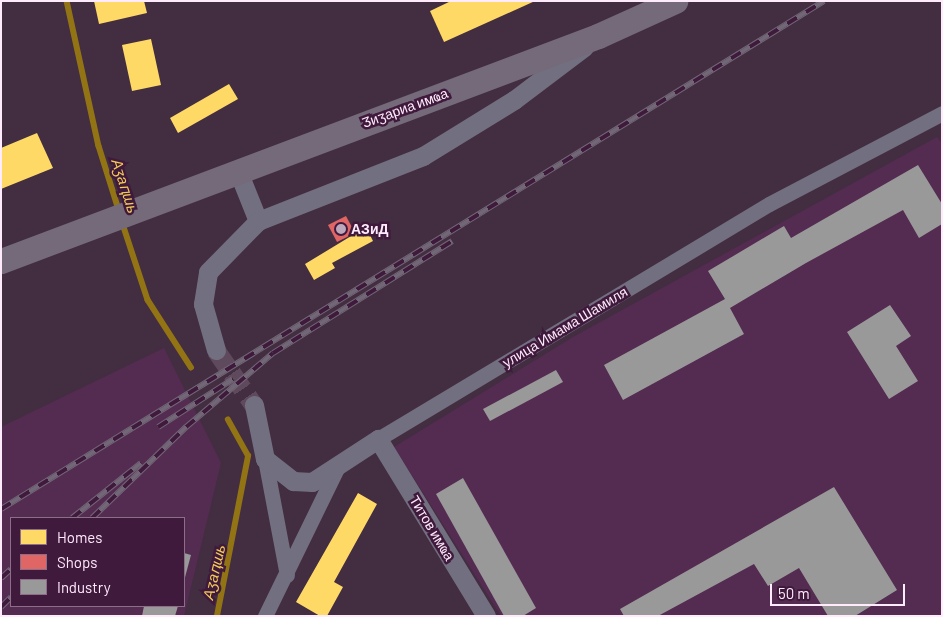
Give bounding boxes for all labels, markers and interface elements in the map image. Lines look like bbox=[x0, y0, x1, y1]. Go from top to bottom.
street label: Ӡиӡариа имҩа bbox=[360, 85, 450, 131]
water label: Аӡаԥшь bbox=[108, 157, 142, 215]
place label: АЗиД bbox=[351, 221, 388, 237]
marker: АЗиД bbox=[335, 223, 347, 235]
street label: улица Имама Шамиля bbox=[499, 283, 631, 371]
street label: Титов имҩа bbox=[406, 493, 458, 563]
legend bbox=[10, 517, 185, 607]
text: Homes bbox=[57, 528, 102, 546]
water label: Аӡаԥшь bbox=[199, 543, 229, 601]
text: Shops bbox=[57, 553, 97, 571]
scale bar bbox=[773, 574, 908, 606]
text: Industry bbox=[57, 578, 111, 596]
text: 50 m bbox=[778, 584, 810, 602]

